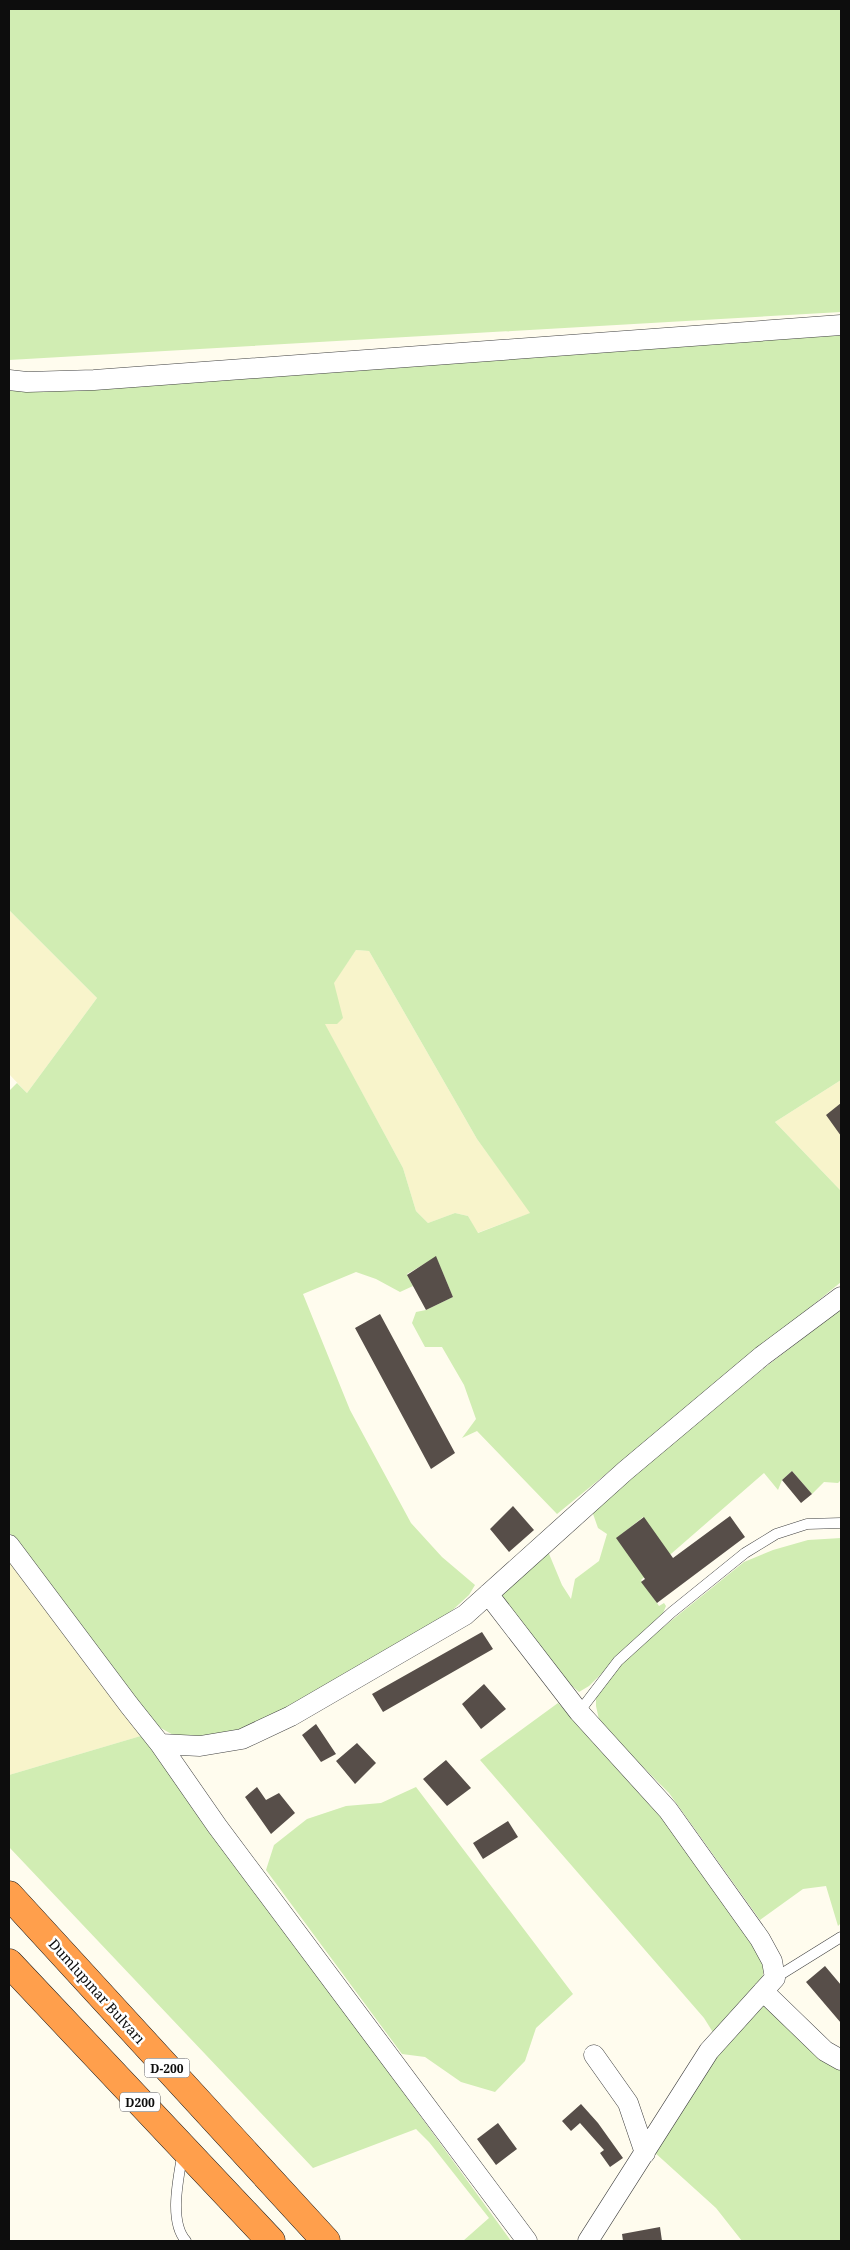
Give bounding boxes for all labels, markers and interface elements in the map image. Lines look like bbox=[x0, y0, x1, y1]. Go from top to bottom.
street label: Dumlupınar Bulvarı bbox=[45, 1934, 150, 2048]
road number: D-200 bbox=[144, 2058, 190, 2078]
road number: D200 bbox=[120, 2092, 160, 2112]

